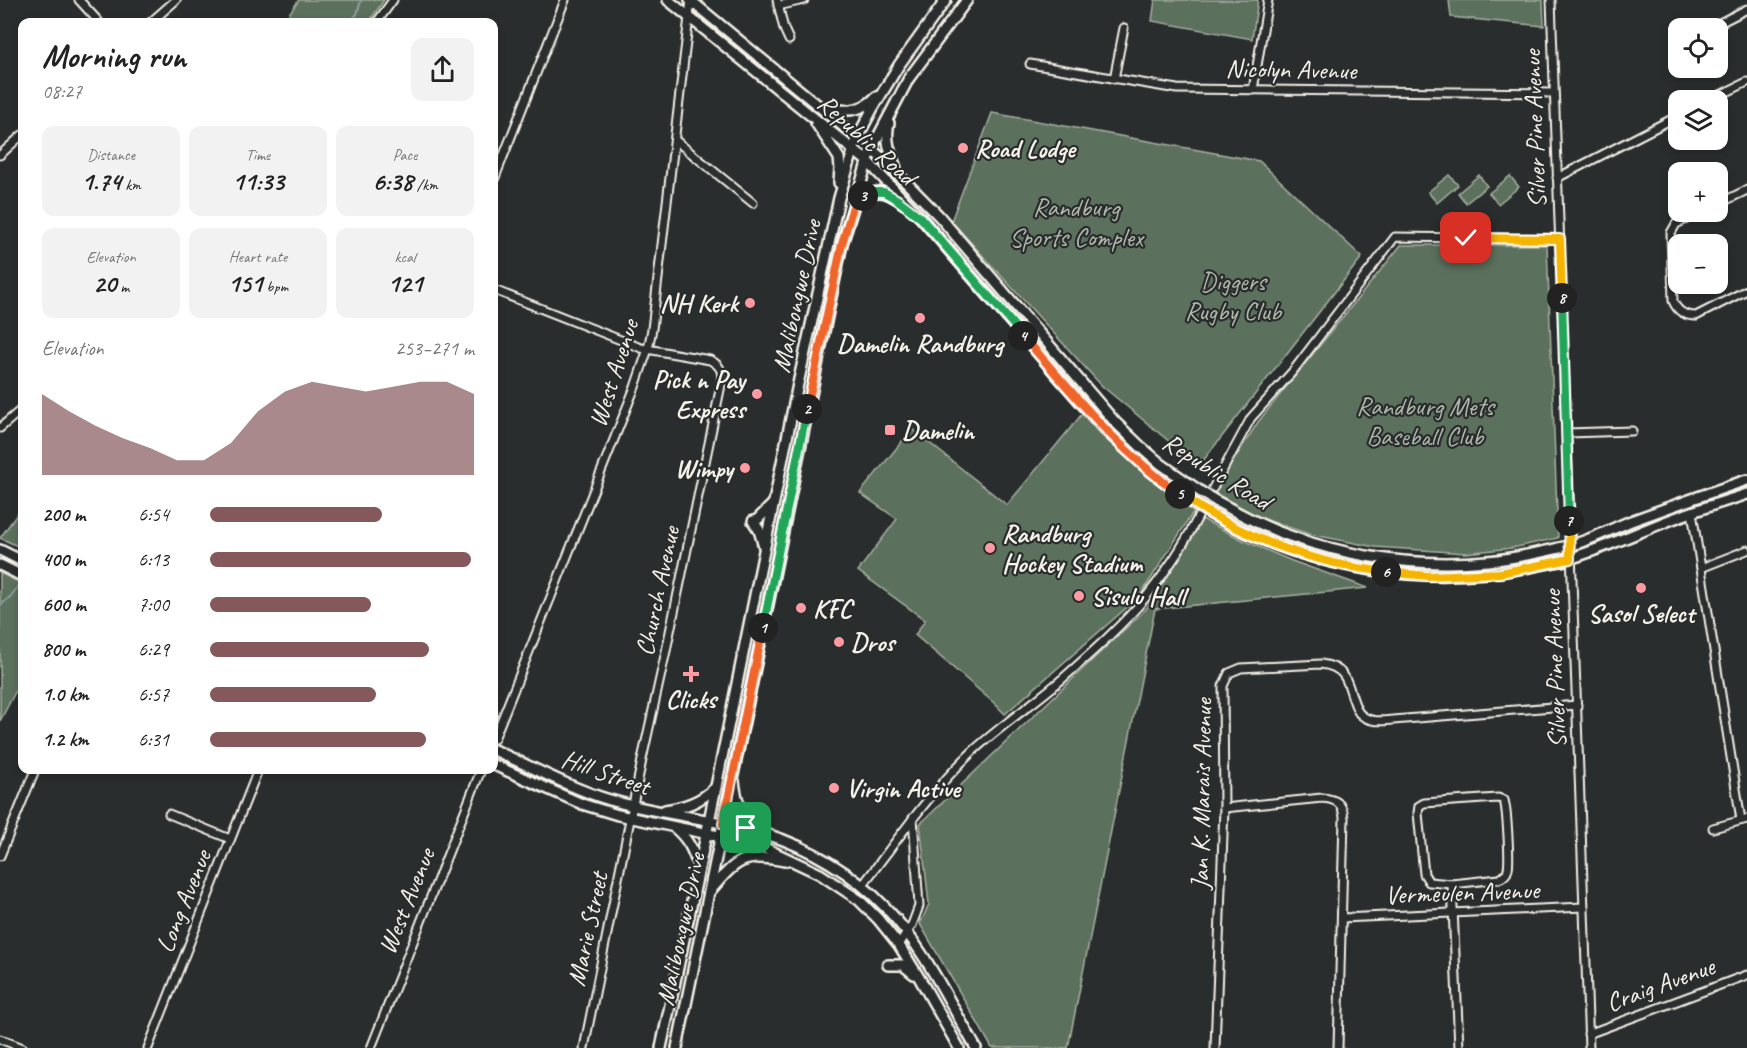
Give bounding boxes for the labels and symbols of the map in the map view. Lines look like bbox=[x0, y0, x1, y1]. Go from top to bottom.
street label: Silver Pine Avenue bbox=[1515, 47, 1554, 209]
street label: Nicolyn Avenue bbox=[1225, 52, 1358, 87]
street label: Republic Road bbox=[811, 87, 926, 195]
place label: Road Lodge bbox=[975, 132, 1077, 165]
marker: Road Lodge bbox=[956, 141, 970, 155]
pin: 3 bbox=[848, 181, 878, 211]
park label: Randburg Sports Complex bbox=[1009, 191, 1145, 254]
pin bbox=[1440, 212, 1491, 263]
street label: Malibongwe Drive bbox=[764, 215, 829, 375]
park label: Diggers Rugby Club bbox=[1185, 265, 1283, 328]
pin: 8 bbox=[1547, 283, 1577, 313]
place label: NH Kerk bbox=[660, 287, 740, 320]
marker: NH Kerk bbox=[743, 296, 757, 310]
marker: Damelin Randburg bbox=[913, 311, 927, 325]
street label: West Avenue bbox=[581, 313, 647, 431]
pin: 4 bbox=[1008, 321, 1038, 351]
place label: Damelin Randburg bbox=[837, 327, 1006, 360]
place label: Pick n Pay Express bbox=[653, 363, 748, 426]
marker: Pick n Pay Express bbox=[750, 387, 764, 401]
park label: Randburg Mets Baseball Club bbox=[1356, 390, 1496, 453]
pin: 2 bbox=[792, 394, 822, 424]
place label: Damelin bbox=[902, 414, 976, 447]
marker: Damelin bbox=[883, 423, 897, 437]
street label: Republic Road bbox=[1157, 425, 1280, 520]
place label: Wimpy bbox=[675, 452, 736, 485]
marker: Wimpy bbox=[738, 461, 752, 475]
pin: 5 bbox=[1165, 479, 1195, 509]
pin: 7 bbox=[1554, 506, 1584, 536]
place label: Randburg Hockey Stadium bbox=[1002, 517, 1143, 580]
street label: Church Avenue bbox=[628, 522, 688, 659]
marker: Randburg Hockey Stadium bbox=[983, 541, 997, 555]
pin: 6 bbox=[1371, 557, 1401, 587]
place label: Sisulu Hall bbox=[1091, 580, 1190, 613]
marker: Sasol Select bbox=[1634, 581, 1648, 595]
street label: Silver Pine Avenue bbox=[1535, 587, 1574, 749]
marker: Sisulu Hall bbox=[1072, 589, 1086, 603]
place label: KFC bbox=[813, 592, 855, 625]
place label: Sasol Select bbox=[1588, 597, 1698, 630]
marker: KFC bbox=[794, 601, 808, 615]
pin: 1 bbox=[748, 613, 778, 643]
place label: Dros bbox=[851, 626, 897, 659]
marker: Dros bbox=[832, 635, 846, 649]
marker: Clicks bbox=[684, 667, 698, 681]
place label: Clicks bbox=[666, 683, 719, 716]
street label: Jan K. Marais Avenue bbox=[1183, 697, 1220, 892]
street label: Hill Street bbox=[557, 742, 656, 804]
place label: Virgin Active bbox=[846, 772, 962, 805]
marker: Virgin Active bbox=[827, 781, 841, 795]
pin bbox=[720, 802, 771, 853]
street label: West Avenue bbox=[370, 841, 444, 959]
street label: Long Avenue bbox=[148, 843, 220, 957]
street label: Malibongwe Drive bbox=[648, 848, 713, 1008]
street label: Marie Street bbox=[559, 867, 616, 989]
street label: Vermeulen Avenue bbox=[1384, 873, 1542, 912]
street label: Craig Avenue bbox=[1601, 949, 1720, 1019]

